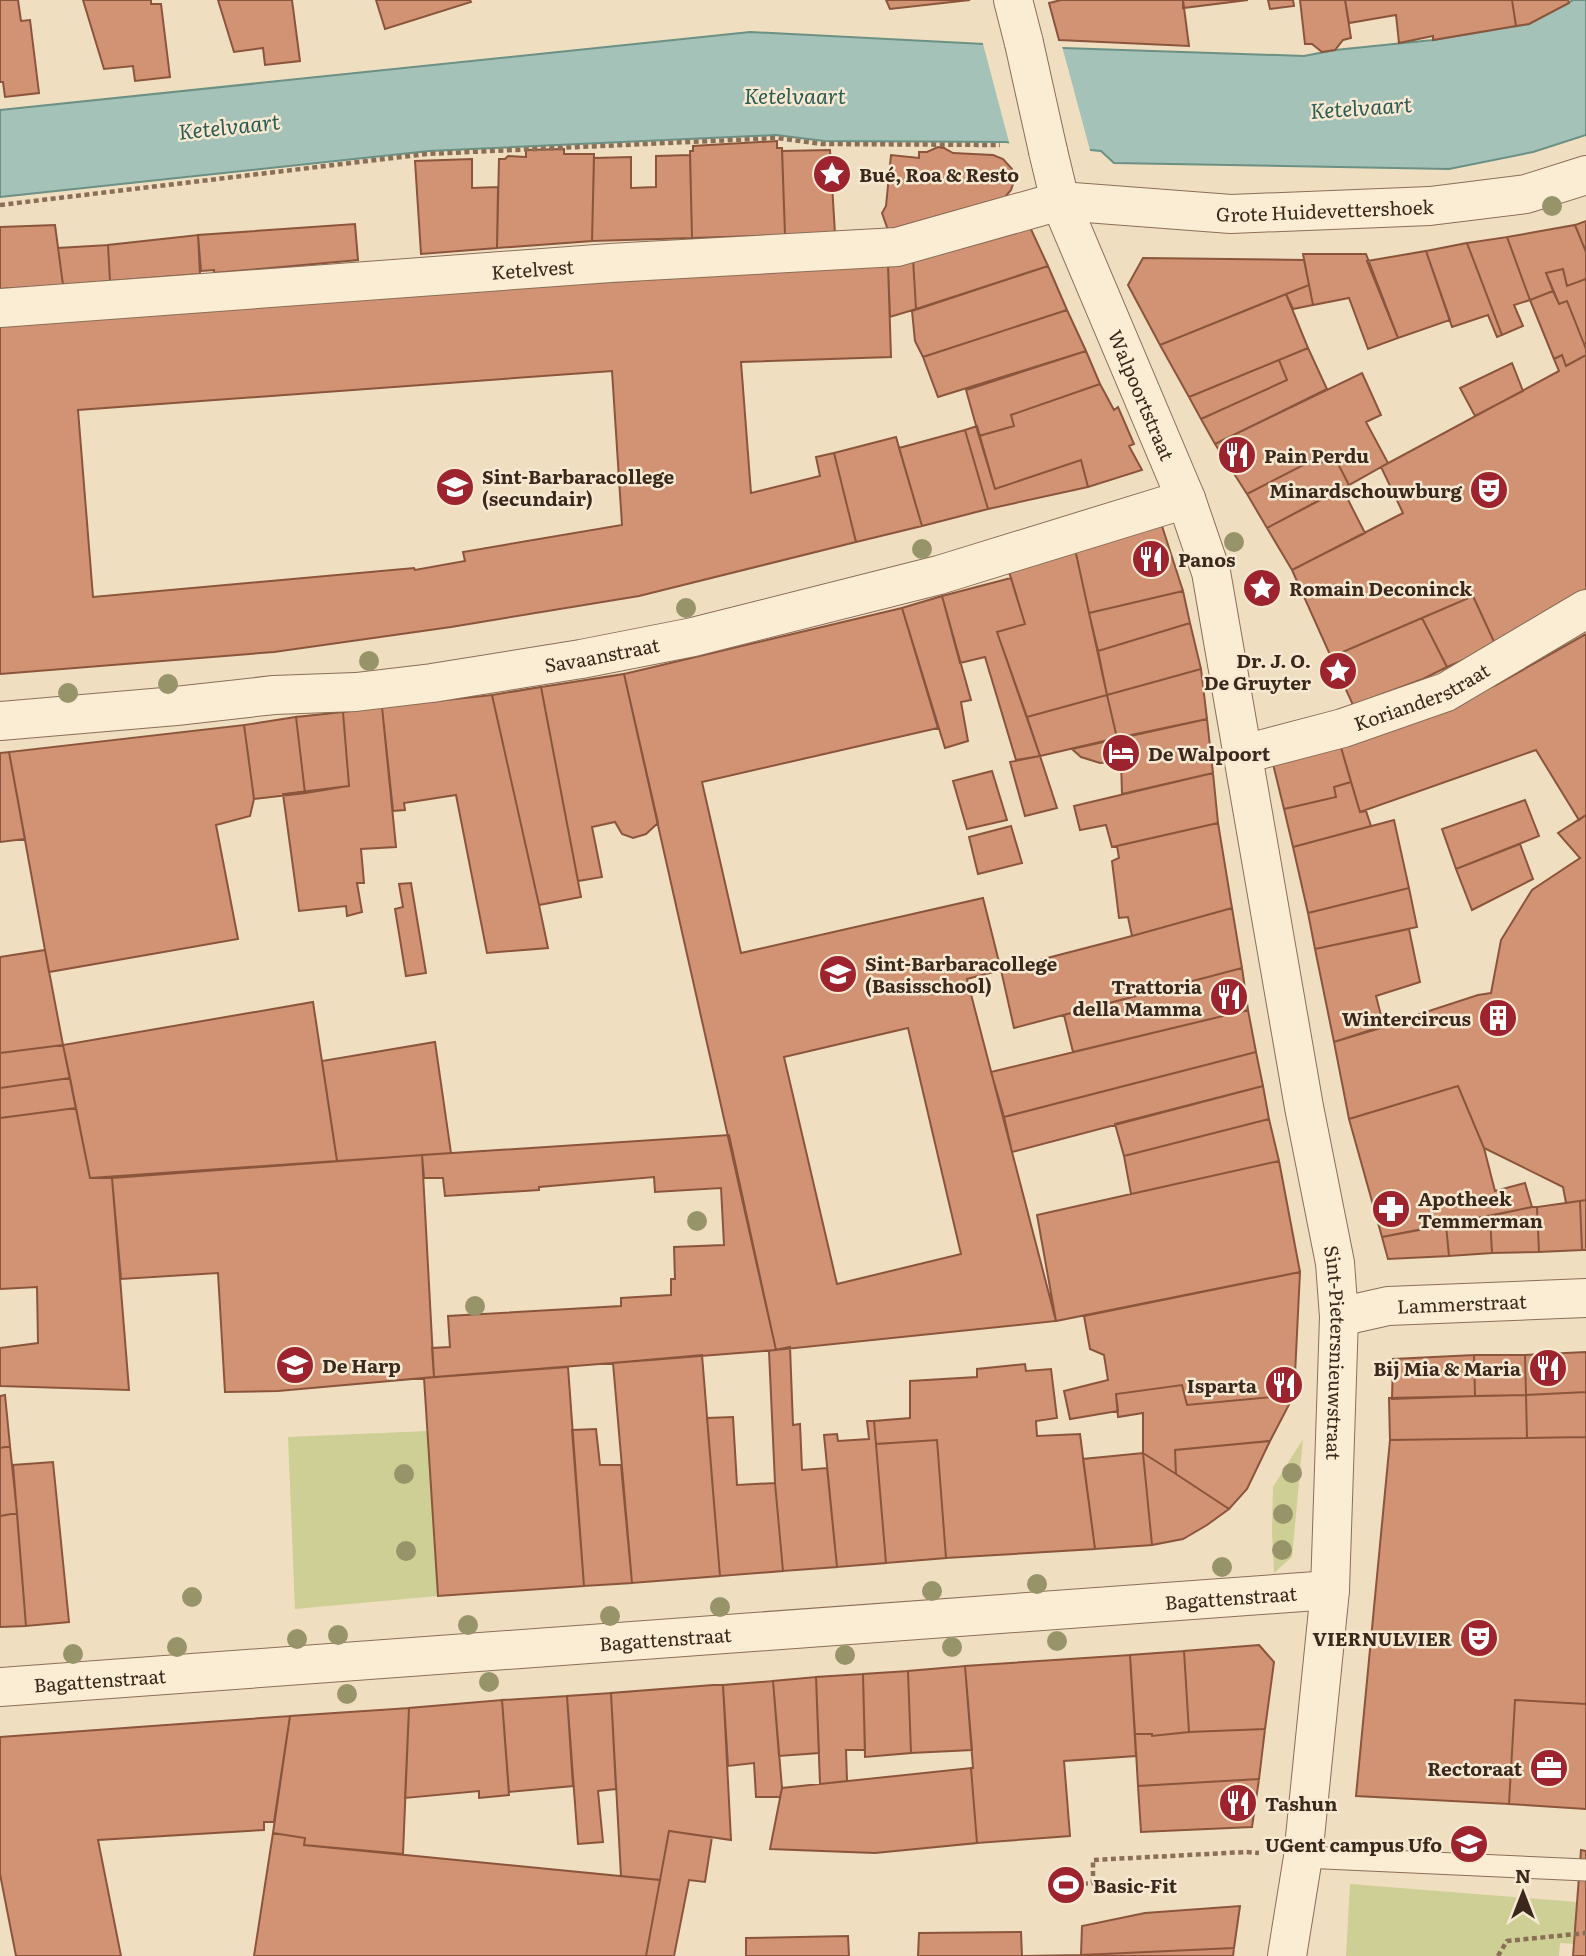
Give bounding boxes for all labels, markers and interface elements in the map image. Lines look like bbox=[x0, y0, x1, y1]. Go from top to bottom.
water label: Ketelvaart bbox=[744, 79, 846, 110]
water label: Ketelvaart bbox=[1309, 87, 1413, 125]
water label: Ketelvaart bbox=[177, 104, 282, 146]
place icon: Bué, Roa & Resto bbox=[811, 153, 853, 195]
place label: Bué, Roa & Resto bbox=[859, 160, 1019, 188]
street label: Grote Huidevettershoek bbox=[1215, 192, 1435, 228]
street label: Ketelvest bbox=[490, 252, 575, 286]
street label: Walpoortstraat bbox=[1102, 325, 1182, 465]
restaurant icon: Pain Perdu bbox=[1216, 434, 1258, 476]
place label: Pain Perdu bbox=[1264, 441, 1369, 469]
place label: Sint-Barbaracollege (secundair) bbox=[482, 462, 674, 512]
school or university icon: Sint-Barbaracollege (secundair) bbox=[434, 466, 476, 508]
theatre icon: Minardschouwburg bbox=[1468, 469, 1510, 511]
place label: Minardschouwburg bbox=[1269, 476, 1463, 504]
restaurant icon: Panos bbox=[1130, 538, 1172, 580]
place label: Panos bbox=[1178, 545, 1235, 573]
place icon: Romain Deconinck bbox=[1241, 567, 1283, 609]
place label: Romain Deconinck bbox=[1289, 574, 1472, 602]
street label: Savaanstraat bbox=[542, 630, 662, 679]
place label: Dr. J. O. De Gruyter bbox=[1204, 646, 1312, 696]
place icon: Dr. J. O. De Gruyter bbox=[1317, 650, 1359, 692]
street label: Korianderstraat bbox=[1350, 655, 1495, 737]
hotel icon: De Walpoort bbox=[1100, 732, 1142, 774]
place label: De Walpoort bbox=[1148, 739, 1271, 767]
place label: Sint-Barbaracollege (Basisschool) bbox=[865, 949, 1057, 999]
school or university icon: Sint-Barbaracollege (Basisschool) bbox=[817, 953, 859, 995]
place label: Trattoria della Mamma bbox=[1072, 972, 1202, 1022]
restaurant icon: Trattoria della Mamma bbox=[1208, 976, 1250, 1018]
building icon: Wintercircus bbox=[1477, 997, 1519, 1039]
place label: Wintercircus bbox=[1342, 1004, 1471, 1032]
place label: Apotheek Temmerman bbox=[1418, 1184, 1543, 1234]
pharmacy icon: Apotheek Temmerman bbox=[1370, 1188, 1412, 1230]
street label: Sint-Pietersnieuwstraat bbox=[1318, 1243, 1353, 1461]
street label: Lammerstraat bbox=[1396, 1286, 1527, 1320]
school or university icon: De Harp bbox=[274, 1344, 316, 1386]
restaurant icon: Bij Mia & Maria bbox=[1527, 1347, 1569, 1389]
place label: De Harp bbox=[322, 1351, 401, 1379]
place label: Bij Mia & Maria bbox=[1373, 1354, 1521, 1382]
restaurant icon: Isparta bbox=[1263, 1364, 1305, 1406]
place label: Isparta bbox=[1187, 1371, 1257, 1399]
street label: Bagattenstraat bbox=[1164, 1578, 1298, 1616]
theatre icon: VIERNULVIER bbox=[1458, 1617, 1500, 1659]
street label: Bagattenstraat bbox=[598, 1620, 733, 1657]
place label: VIERNULVIER bbox=[1313, 1624, 1452, 1652]
street label: Bagattenstraat bbox=[33, 1661, 167, 1699]
office icon: Rectoraat bbox=[1528, 1747, 1570, 1789]
place label: Rectoraat bbox=[1427, 1754, 1523, 1782]
restaurant icon: Tashun bbox=[1217, 1782, 1259, 1824]
place label: Tashun bbox=[1265, 1789, 1337, 1817]
school or university icon: UGent campus Ufo bbox=[1448, 1823, 1490, 1865]
place label: UGent campus Ufo bbox=[1265, 1830, 1442, 1858]
north arrow bbox=[1488, 1858, 1558, 1928]
text: N bbox=[1515, 1861, 1531, 1889]
sports icon: Basic-Fit bbox=[1045, 1864, 1087, 1906]
place label: Basic-Fit bbox=[1093, 1871, 1178, 1899]

